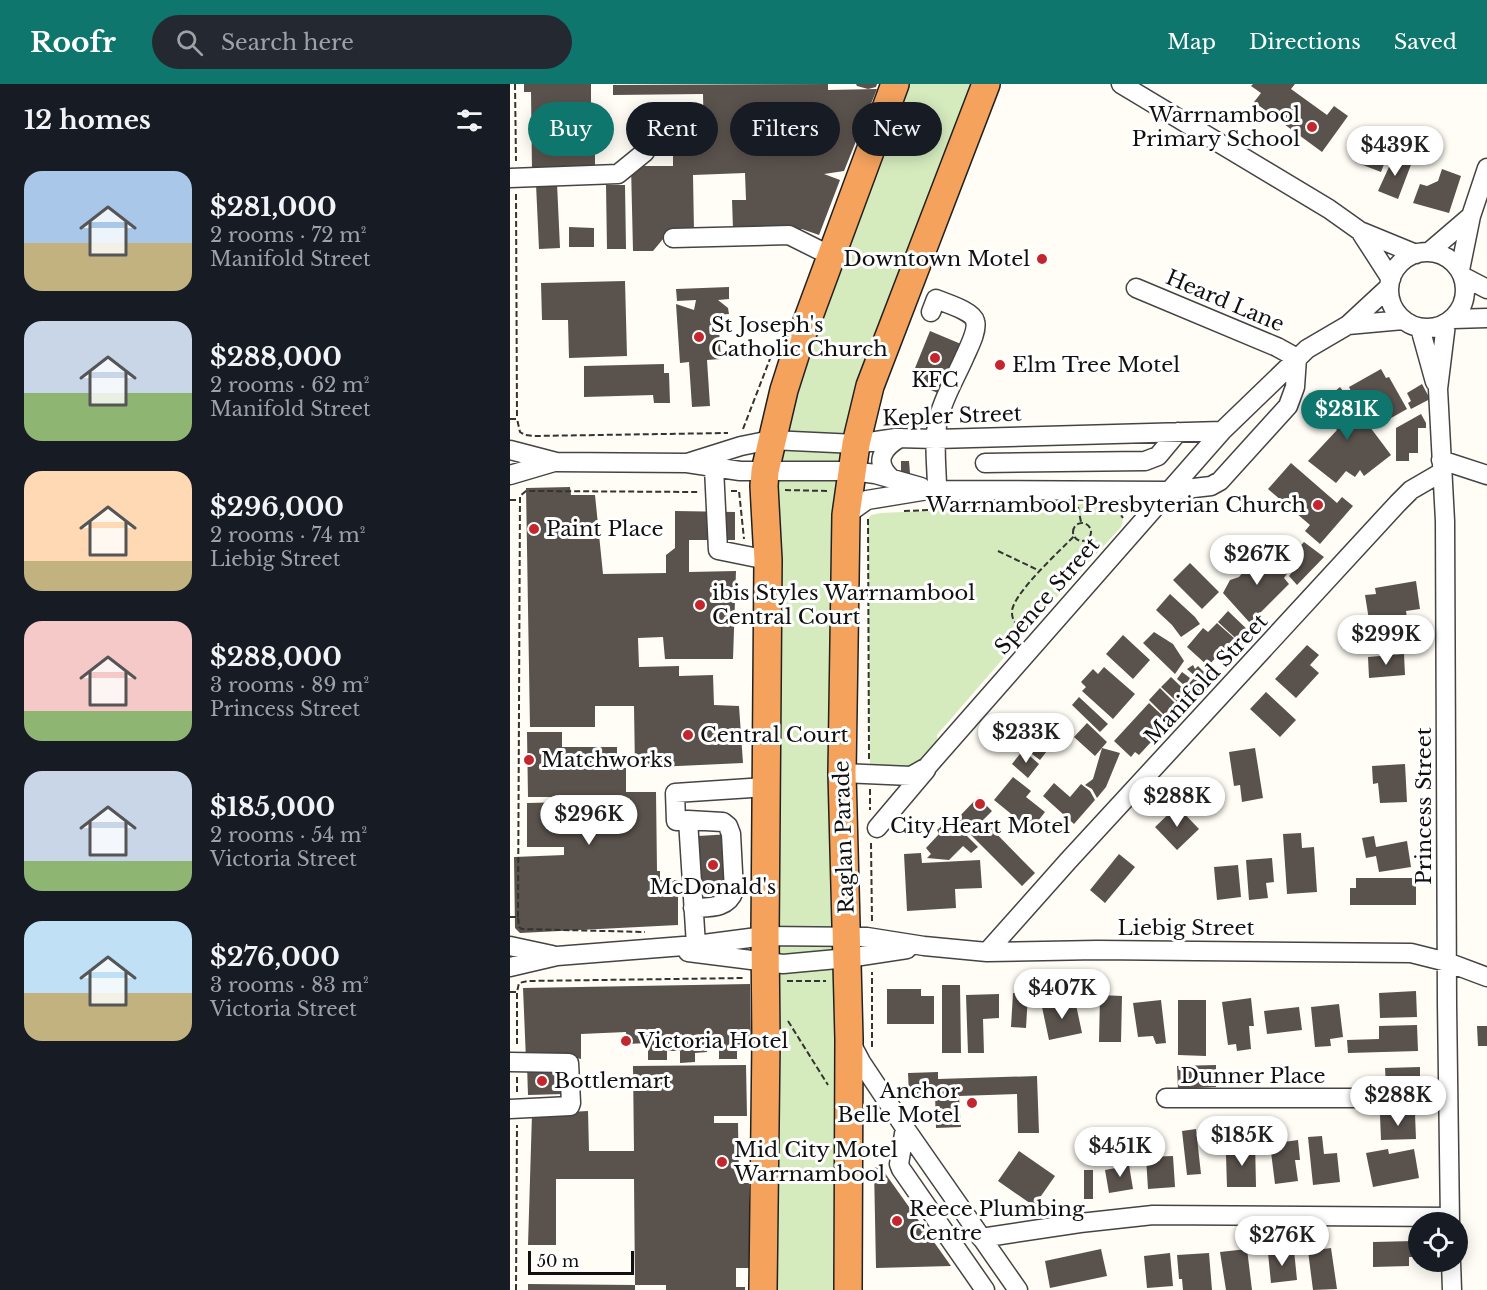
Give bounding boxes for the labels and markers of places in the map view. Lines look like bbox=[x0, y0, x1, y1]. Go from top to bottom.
place label: Warrnambool Primary School bbox=[1132, 102, 1300, 152]
marker: Warrnambool Primary School bbox=[1305, 120, 1319, 134]
pin: $439K bbox=[1353, 126, 1437, 177]
place label: Downtown Motel bbox=[843, 246, 1030, 272]
marker: Downtown Motel bbox=[1035, 252, 1049, 266]
place label: St Joseph's Catholic Church bbox=[711, 312, 888, 362]
marker: St Joseph's Catholic Church bbox=[692, 330, 706, 344]
marker: KFC bbox=[928, 351, 942, 365]
place label: Elm Tree Motel bbox=[1012, 352, 1180, 378]
marker: Elm Tree Motel bbox=[993, 358, 1007, 372]
place label: KFC bbox=[911, 367, 959, 393]
pin: $281K bbox=[1305, 390, 1389, 441]
place label: Warrnambool Presbyterian Church bbox=[925, 492, 1306, 518]
marker: Warrnambool Presbyterian Church bbox=[1311, 498, 1325, 512]
place label: Paint Place bbox=[546, 516, 664, 542]
marker: Paint Place bbox=[527, 522, 541, 536]
pin: $267K bbox=[1215, 535, 1299, 586]
place label: ibis Styles Warrnambool Central Court bbox=[712, 580, 975, 630]
marker: ibis Styles Warrnambool Central Court bbox=[693, 598, 707, 612]
pin: $299K bbox=[1344, 615, 1428, 666]
pin: $233K bbox=[984, 713, 1068, 764]
place label: Central Court bbox=[700, 722, 848, 748]
marker: Central Court bbox=[681, 728, 695, 742]
place label: Matchworks bbox=[541, 747, 673, 773]
marker: Matchworks bbox=[522, 753, 536, 767]
pin: $288K bbox=[1135, 777, 1219, 828]
pin: $296K bbox=[547, 795, 631, 846]
marker: City Heart Motel bbox=[973, 797, 987, 811]
place label: City Heart Motel bbox=[890, 813, 1070, 839]
marker: McDonald's bbox=[706, 858, 720, 872]
place label: McDonald's bbox=[650, 874, 776, 900]
pin: $407K bbox=[1020, 969, 1104, 1020]
place label: Victoria Hotel bbox=[637, 1028, 789, 1054]
marker: Victoria Hotel bbox=[619, 1034, 633, 1048]
place label: Bottlemart bbox=[554, 1068, 671, 1094]
marker: Bottlemart bbox=[535, 1074, 549, 1088]
pin: $288K bbox=[1356, 1076, 1440, 1127]
place label: Anchor Belle Motel bbox=[837, 1078, 960, 1128]
marker: Anchor Belle Motel bbox=[965, 1096, 979, 1110]
pin: $185K bbox=[1200, 1116, 1284, 1167]
pin: $451K bbox=[1078, 1127, 1162, 1178]
place label: Mid City Motel Warrnambool bbox=[733, 1137, 898, 1187]
marker: Mid City Motel Warrnambool bbox=[715, 1155, 729, 1169]
place label: Reece Plumbing Centre bbox=[909, 1196, 1085, 1246]
marker: Reece Plumbing Centre bbox=[890, 1214, 904, 1228]
pin: $276K bbox=[1240, 1216, 1324, 1267]

